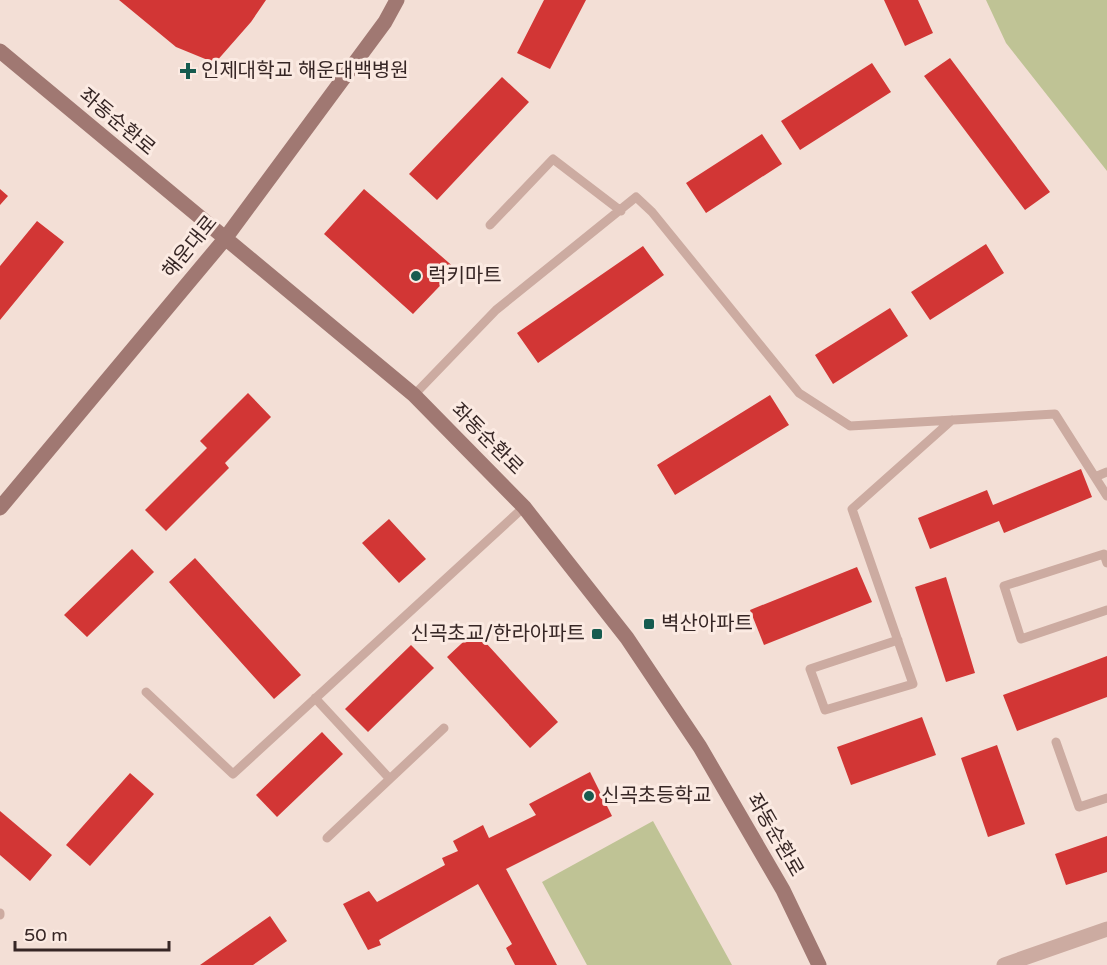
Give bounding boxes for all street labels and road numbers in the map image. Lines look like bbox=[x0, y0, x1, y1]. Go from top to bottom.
street label: 좌동순환로 bbox=[74, 83, 160, 161]
street label: 해운대로 bbox=[158, 211, 222, 283]
street label: 좌동순환로 bbox=[446, 398, 528, 480]
street label: 좌동순환로 bbox=[742, 789, 808, 881]

